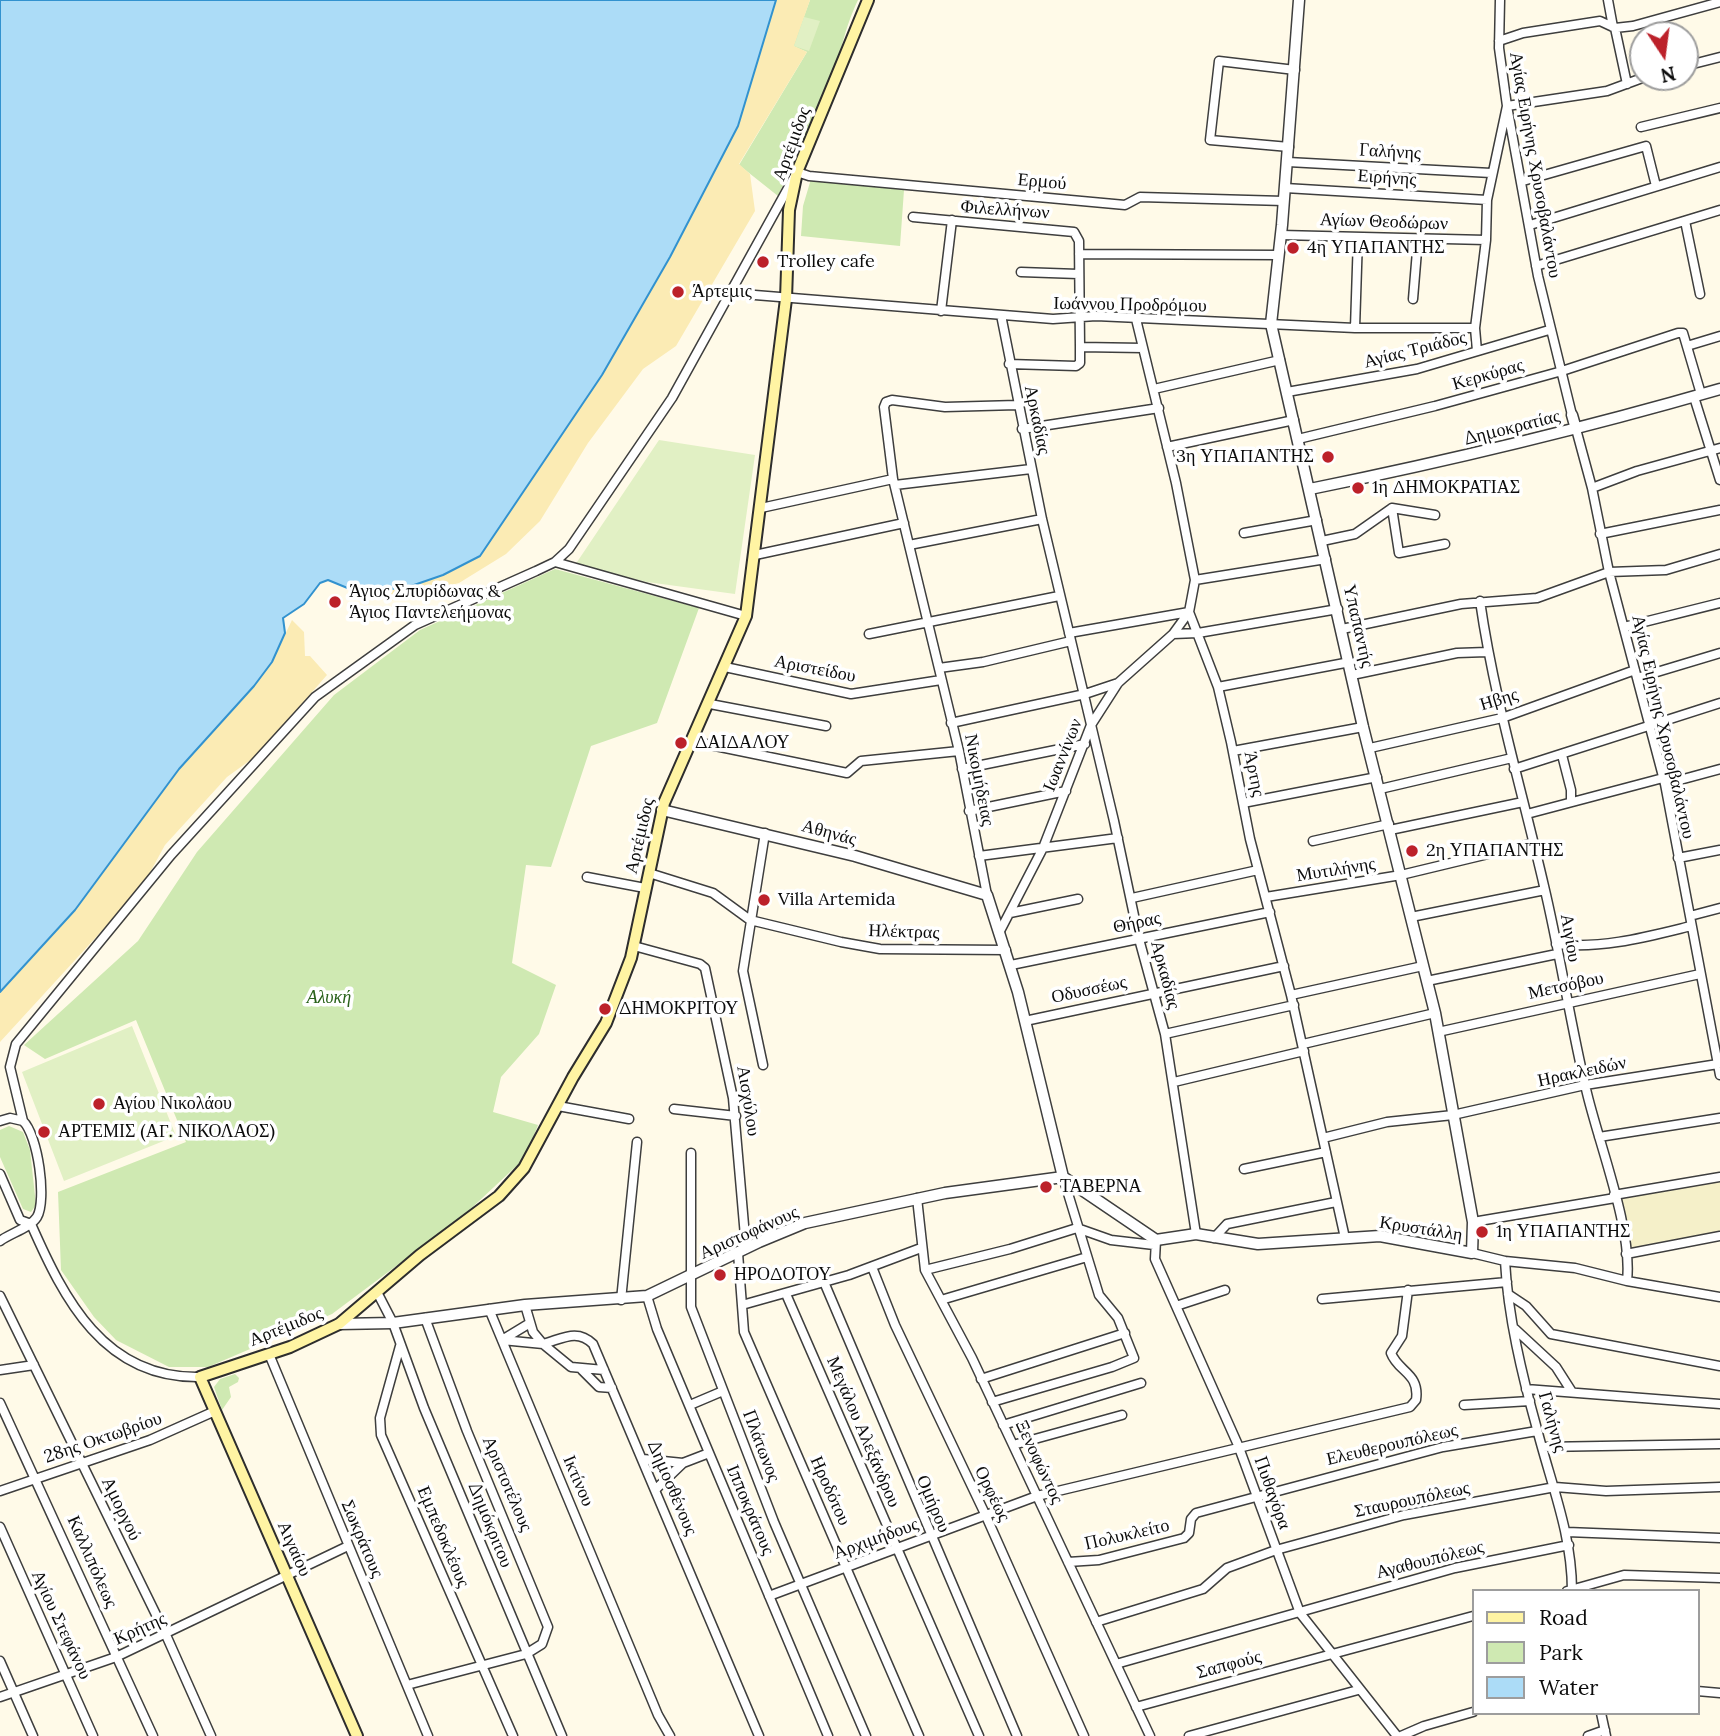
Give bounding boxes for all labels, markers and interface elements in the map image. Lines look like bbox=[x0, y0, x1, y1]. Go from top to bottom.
north arrow bbox=[1629, 21, 1699, 91]
street label: Αγίας Ειρήνης Χρυσοβαλάντου bbox=[1504, 50, 1566, 280]
text: N bbox=[1658, 61, 1678, 88]
street label: Αρτέμιδος bbox=[769, 104, 815, 184]
street label: Γαλήνης bbox=[1358, 140, 1422, 164]
street label: Ειρήνης bbox=[1357, 165, 1417, 191]
street label: Ερμού bbox=[1017, 169, 1067, 195]
street label: Φιλελλήνων bbox=[960, 196, 1050, 224]
street label: Αγίων Θεοδώρων bbox=[1320, 209, 1448, 235]
place label: 4η ΥΠΑΠΑΝΤΗΣ bbox=[1307, 237, 1445, 259]
marker: 4η ΥΠΑΠΑΝΤΗΣ bbox=[1285, 240, 1301, 256]
place label: Trolley cafe bbox=[777, 251, 875, 273]
marker: Trolley cafe bbox=[755, 254, 771, 270]
place label: Άρτεμις bbox=[692, 281, 752, 303]
marker: Άρτεμις bbox=[670, 284, 686, 300]
street label: Ιωάννου Προδρόμου bbox=[1053, 293, 1207, 317]
street label: Αγίας Τριάδος bbox=[1362, 327, 1468, 373]
street label: Κερκύρας bbox=[1450, 355, 1526, 395]
street label: Αρκαδίας bbox=[1019, 383, 1055, 457]
street label: Δημοκρατίας bbox=[1462, 406, 1562, 450]
place label: 3η ΥΠΑΠΑΝΤΗΣ bbox=[1176, 446, 1314, 468]
marker: 3η ΥΠΑΠΑΝΤΗΣ bbox=[1320, 449, 1336, 465]
place label: 1η ΔΗΜΟΚΡΑΤΙΑΣ bbox=[1372, 477, 1520, 499]
marker: 1η ΔΗΜΟΚΡΑΤΙΑΣ bbox=[1350, 480, 1366, 496]
place label: Άγιος Σπυρίδωνας & Άγιος Παντελεήμονας bbox=[349, 581, 511, 624]
street label: Υπαπαντής bbox=[1338, 582, 1378, 670]
marker: Άγιος Σπυρίδωνας & Άγιος Παντελεήμονας bbox=[327, 594, 343, 610]
street label: Αγίας Ειρήνης Χρυσοβαλάντου bbox=[1627, 613, 1699, 841]
street label: Αριστείδου bbox=[772, 651, 858, 687]
street label: Ηβης bbox=[1477, 684, 1521, 716]
street label: Ιωαννίνων bbox=[1039, 715, 1087, 795]
place label: ΔΑΙΔΑΛΟΥ bbox=[695, 732, 790, 754]
street label: Νικομήδειας bbox=[959, 732, 999, 828]
marker: ΔΑΙΔΑΛΟΥ bbox=[673, 735, 689, 751]
street label: Άρτης bbox=[1239, 749, 1269, 799]
street label: Αρτέμιδος bbox=[621, 796, 659, 876]
street label: Αθηνάς bbox=[799, 815, 859, 851]
place label: 2η ΥΠΑΠΑΝΤΗΣ bbox=[1426, 840, 1564, 862]
marker: 2η ΥΠΑΠΑΝΤΗΣ bbox=[1404, 843, 1420, 859]
street label: Μυτιλήνης bbox=[1295, 853, 1377, 887]
place label: Villa Artemida bbox=[778, 889, 895, 911]
marker: Villa Artemida bbox=[756, 892, 772, 908]
street label: Θήρας bbox=[1111, 907, 1163, 939]
street label: Αιγίου bbox=[1555, 912, 1585, 964]
street label: Ηλέκτρας bbox=[868, 920, 940, 944]
street label: Αρκαδίας bbox=[1145, 938, 1185, 1012]
street label: Μετσόβου bbox=[1526, 967, 1606, 1005]
street label: Οδυσσέως bbox=[1049, 972, 1129, 1008]
park label: Αλυκή bbox=[307, 987, 351, 1009]
place label: ΔΗΜΟΚΡΙΤΟΥ bbox=[619, 998, 738, 1020]
marker: ΔΗΜΟΚΡΙΤΟΥ bbox=[597, 1001, 613, 1017]
street label: Ηρακλειδών bbox=[1536, 1052, 1628, 1092]
street label: Αισχύλου bbox=[732, 1064, 764, 1138]
place label: Αγίου Νικολάου bbox=[113, 1093, 232, 1115]
marker: Αγίου Νικολάου bbox=[91, 1096, 107, 1112]
place label: ΑΡΤΕΜΙΣ (ΑΓ. ΝΙΚΟΛΑΟΣ) bbox=[58, 1121, 275, 1143]
marker: ΑΡΤΕΜΙΣ (ΑΓ. ΝΙΚΟΛΑΟΣ) bbox=[36, 1124, 52, 1140]
place label: ΤΑΒΕΡΝΑ bbox=[1060, 1176, 1142, 1198]
marker: ΤΑΒΕΡΝΑ bbox=[1038, 1179, 1054, 1195]
street label: Αριστοφάνους bbox=[696, 1202, 802, 1264]
street label: Κρυστάλλη bbox=[1378, 1212, 1464, 1246]
place label: 1η ΥΠΑΠΑΝΤΗΣ bbox=[1496, 1221, 1631, 1243]
marker: 1η ΥΠΑΠΑΝΤΗΣ bbox=[1474, 1224, 1490, 1240]
place label: ΗΡΟΔΟΤΟΥ bbox=[734, 1264, 831, 1286]
marker: ΗΡΟΔΟΤΟΥ bbox=[712, 1267, 728, 1283]
street label: Αρτέμιδος bbox=[246, 1303, 326, 1351]
street label: Μεγάλου Αλεξάνδρου bbox=[821, 1353, 905, 1511]
street label: Γαλήνης bbox=[1533, 1389, 1571, 1455]
street label: Πλάτωνος bbox=[737, 1407, 785, 1485]
street label: 28ης Οκτωβρίου bbox=[41, 1408, 165, 1468]
street label: Ξενοφώντος bbox=[1010, 1417, 1068, 1507]
street label: Ελευθερουπόλεως bbox=[1324, 1419, 1460, 1471]
street label: Αριστοτέλους bbox=[477, 1433, 537, 1535]
street label: Δημοσθένους bbox=[642, 1437, 702, 1539]
street label: Ικτίνου bbox=[558, 1452, 598, 1510]
street label: Ηροδότου bbox=[805, 1453, 855, 1529]
street label: Πυθαγόρα bbox=[1249, 1454, 1295, 1532]
street label: Ιπποκράτους bbox=[721, 1462, 779, 1558]
street label: Ορφέως bbox=[969, 1463, 1015, 1525]
street label: Ομήρου bbox=[911, 1472, 955, 1536]
street label: Αμοργού bbox=[96, 1474, 146, 1544]
street label: Σταυρουπόλεως bbox=[1352, 1477, 1472, 1523]
street label: Δημόκριτου bbox=[463, 1479, 517, 1571]
street label: Εμπεδοκλέους bbox=[412, 1483, 474, 1591]
street label: Σωκράτους bbox=[336, 1497, 388, 1581]
street label: Καλλιπόλεως bbox=[62, 1513, 122, 1611]
street label: Αρχιμήδους bbox=[831, 1514, 921, 1564]
street label: Πολυκλείτο bbox=[1082, 1515, 1172, 1555]
street label: Αιγαίου bbox=[272, 1518, 316, 1580]
street label: Αγαθουπόλεως bbox=[1374, 1536, 1486, 1584]
street label: Αγίου Στεφάνου bbox=[26, 1567, 96, 1683]
legend bbox=[1472, 1589, 1699, 1715]
text: Road bbox=[1539, 1604, 1588, 1631]
street label: Κρήτης bbox=[110, 1608, 170, 1650]
text: Park bbox=[1539, 1639, 1583, 1666]
street label: Σαπφούς bbox=[1194, 1646, 1264, 1684]
text: Water bbox=[1539, 1674, 1598, 1701]

